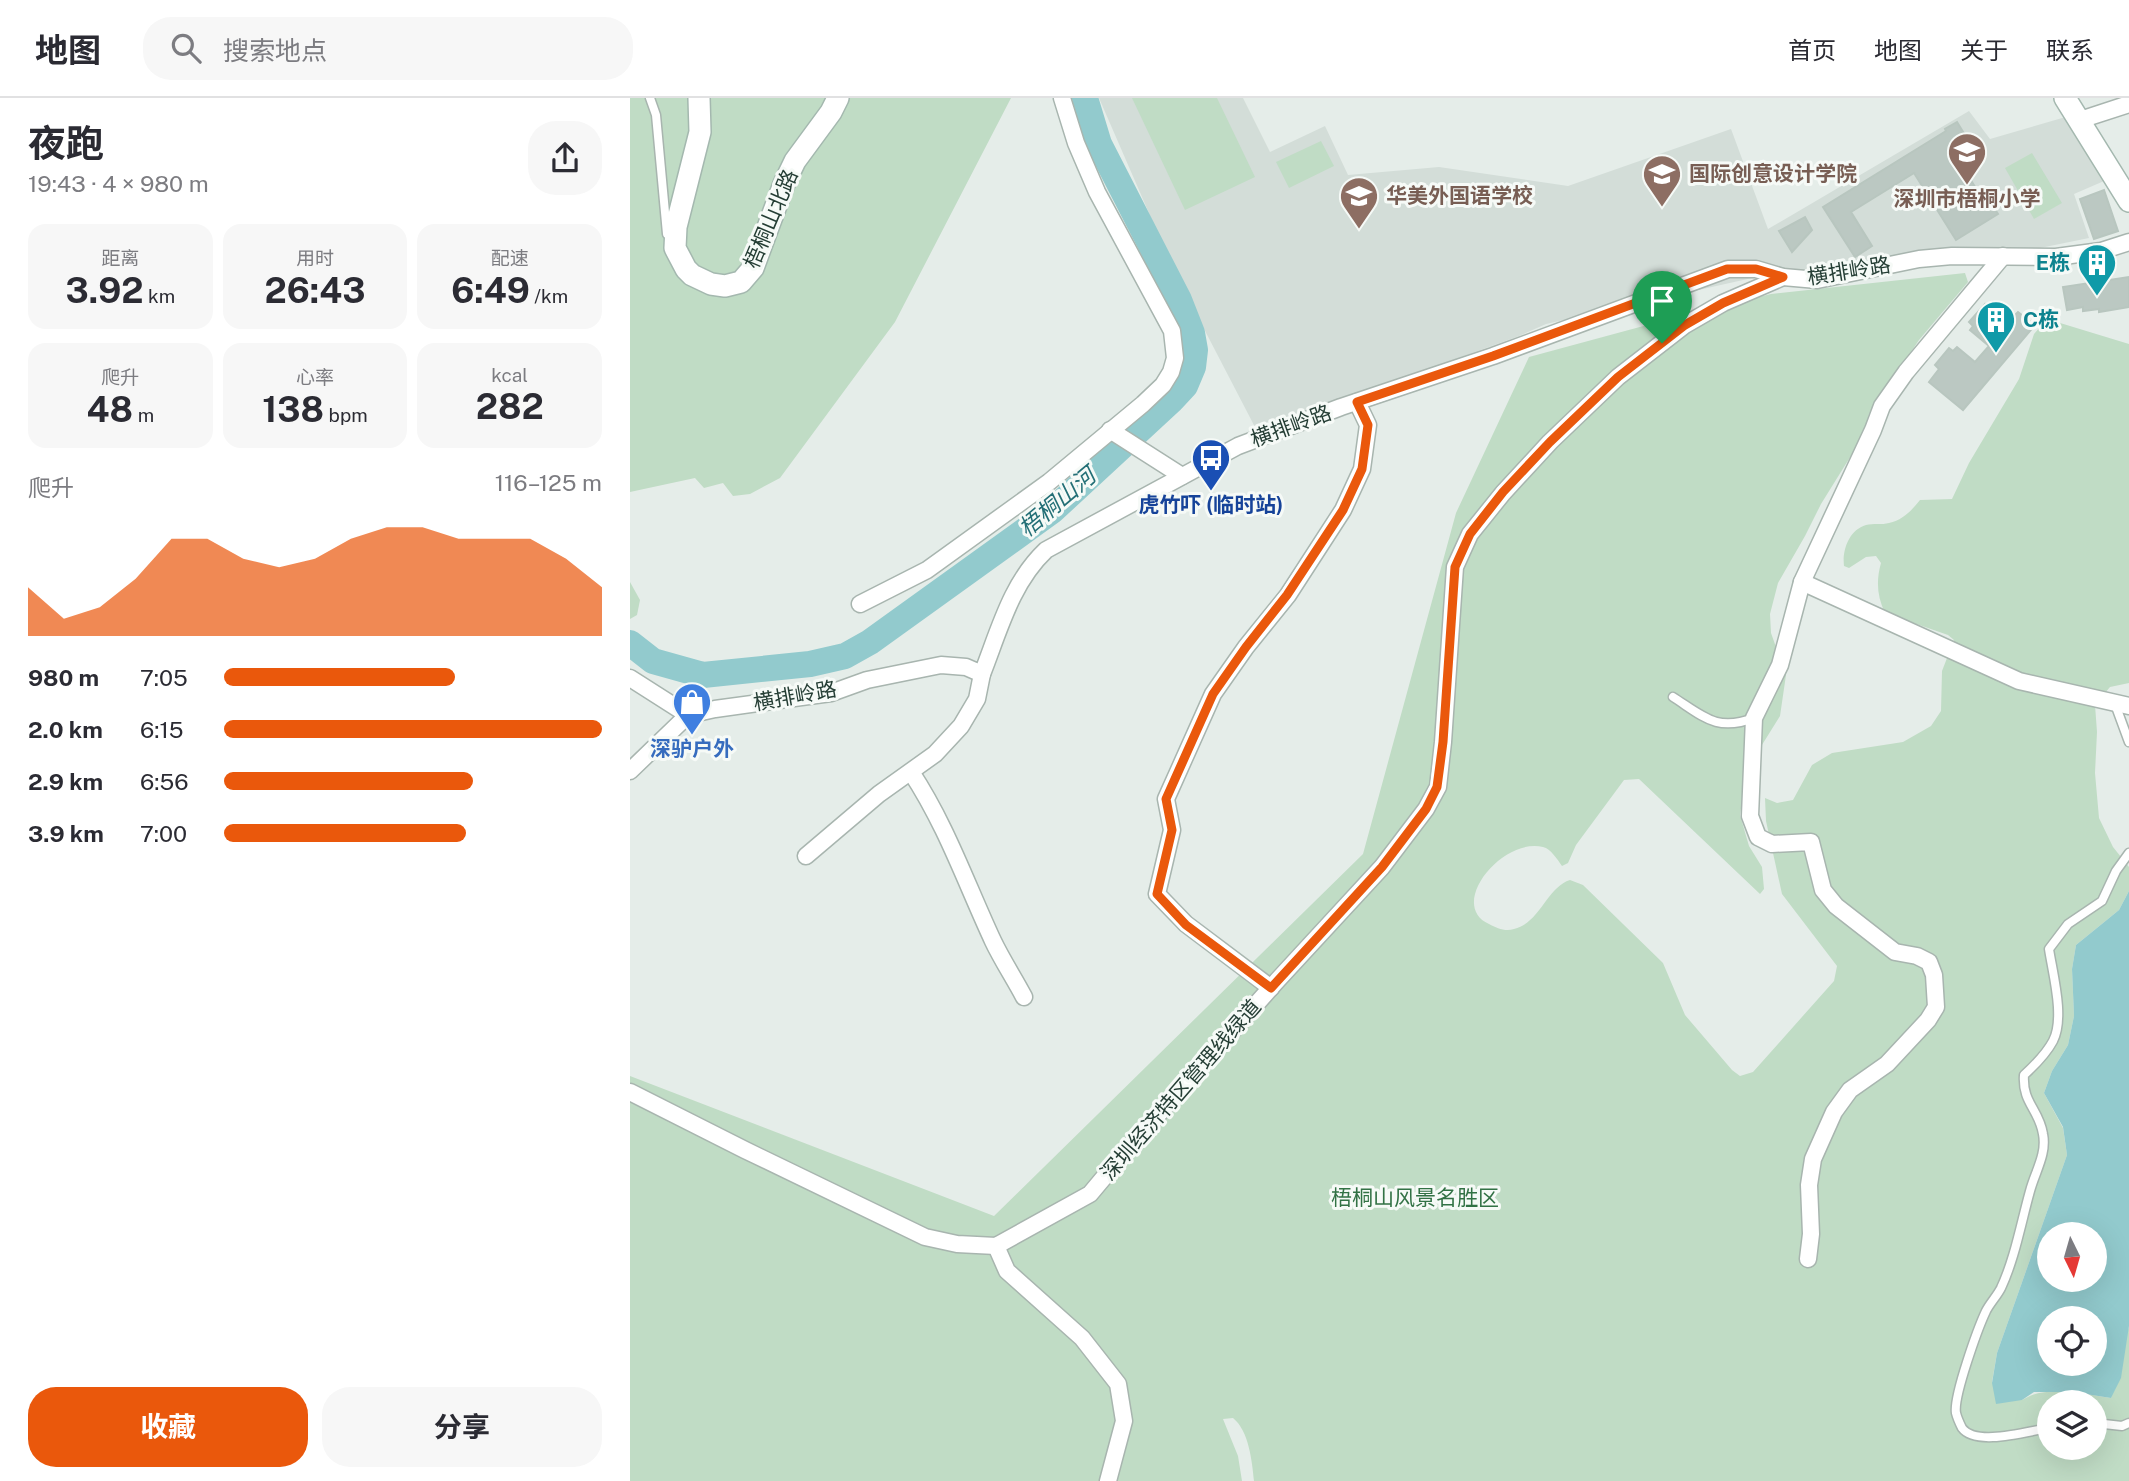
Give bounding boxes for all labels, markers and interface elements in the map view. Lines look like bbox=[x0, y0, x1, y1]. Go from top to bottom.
search box bbox=[143, 17, 633, 80]
icon: search bbox=[167, 29, 205, 67]
text: 地图 bbox=[35, 31, 101, 69]
text: 搜索地点 bbox=[223, 35, 327, 66]
text: 首页 bbox=[1788, 36, 1836, 64]
text: 地图 bbox=[1874, 36, 1922, 64]
text: 关于 bbox=[1960, 36, 2008, 64]
text: 联系 bbox=[2046, 36, 2094, 64]
text: 夜跑 bbox=[28, 121, 104, 166]
button: share bbox=[528, 121, 602, 195]
school or university icon: 深圳市梧桐小学 bbox=[1946, 131, 1988, 186]
school or university icon: 国际创意设计学院 bbox=[1641, 153, 1683, 208]
place label: 国际创意设计学院 bbox=[1689, 161, 1857, 186]
street label: 梧桐山北路 bbox=[739, 166, 803, 272]
text: 19:43 · 4 × 980 m bbox=[28, 170, 209, 197]
school or university icon: 华美外国语学校 bbox=[1338, 175, 1380, 230]
place label: 华美外国语学校 bbox=[1386, 183, 1533, 208]
place label: 深圳市梧桐小学 bbox=[1894, 186, 2041, 211]
building icon: E栋 bbox=[2076, 242, 2118, 297]
text: 距离 bbox=[101, 247, 139, 269]
text: 用时 bbox=[296, 247, 334, 269]
text: 配速 bbox=[491, 247, 529, 269]
place label: E栋 bbox=[2036, 250, 2070, 275]
street label: 横排岭路 bbox=[1805, 252, 1892, 289]
text: 3.92 bbox=[65, 270, 143, 311]
text: 26:43 bbox=[265, 270, 365, 311]
text: 6:49 bbox=[451, 270, 530, 311]
pin bbox=[1632, 271, 1692, 343]
icon: arrive bbox=[1643, 282, 1681, 320]
text: km bbox=[143, 285, 175, 307]
text: /km bbox=[530, 285, 568, 307]
building icon: C栋 bbox=[1975, 299, 2017, 354]
place label: C栋 bbox=[2023, 307, 2059, 332]
text: kcal bbox=[491, 364, 528, 386]
text: 爬升 bbox=[101, 366, 139, 388]
text: 心率 bbox=[296, 366, 334, 388]
text: 282 bbox=[476, 386, 544, 427]
text: 48 bbox=[87, 389, 133, 430]
text: 138 bbox=[262, 389, 324, 430]
street label: 横排岭路 bbox=[1247, 399, 1335, 452]
text: m bbox=[133, 404, 154, 426]
text: bpm bbox=[324, 404, 368, 426]
bus stop icon: 虎竹吓 (临时站) bbox=[1190, 437, 1232, 492]
water label: 梧桐山河 bbox=[1013, 459, 1104, 542]
text: 116–125 m bbox=[495, 469, 602, 496]
text: 爬升 bbox=[28, 474, 74, 501]
place label: 虎竹吓 (临时站) bbox=[1139, 492, 1283, 517]
text: 980 m bbox=[28, 664, 99, 691]
text: 7:05 bbox=[140, 664, 188, 691]
street label: 横排岭路 bbox=[751, 676, 838, 715]
shop icon: 深驴户外 bbox=[671, 681, 713, 736]
text: 2.0 km bbox=[28, 716, 103, 743]
text: 6:15 bbox=[140, 716, 184, 743]
place label: 深驴户外 bbox=[650, 736, 734, 761]
text: 2.9 km bbox=[28, 768, 103, 795]
text: 6:56 bbox=[140, 768, 189, 795]
text: 3.9 km bbox=[28, 820, 104, 847]
text: 7:00 bbox=[140, 820, 187, 847]
street label: 深圳经济特区管理线绿道 bbox=[1095, 994, 1266, 1185]
park label: 梧桐山风景名胜区 bbox=[1331, 1185, 1499, 1210]
north arrow bbox=[2037, 1222, 2107, 1292]
map controls bbox=[2037, 1222, 2107, 1460]
button: locate bbox=[2037, 1306, 2107, 1376]
button: 收藏 bbox=[28, 1387, 308, 1467]
button: 分享 bbox=[322, 1387, 602, 1467]
button: layers bbox=[2037, 1390, 2107, 1460]

